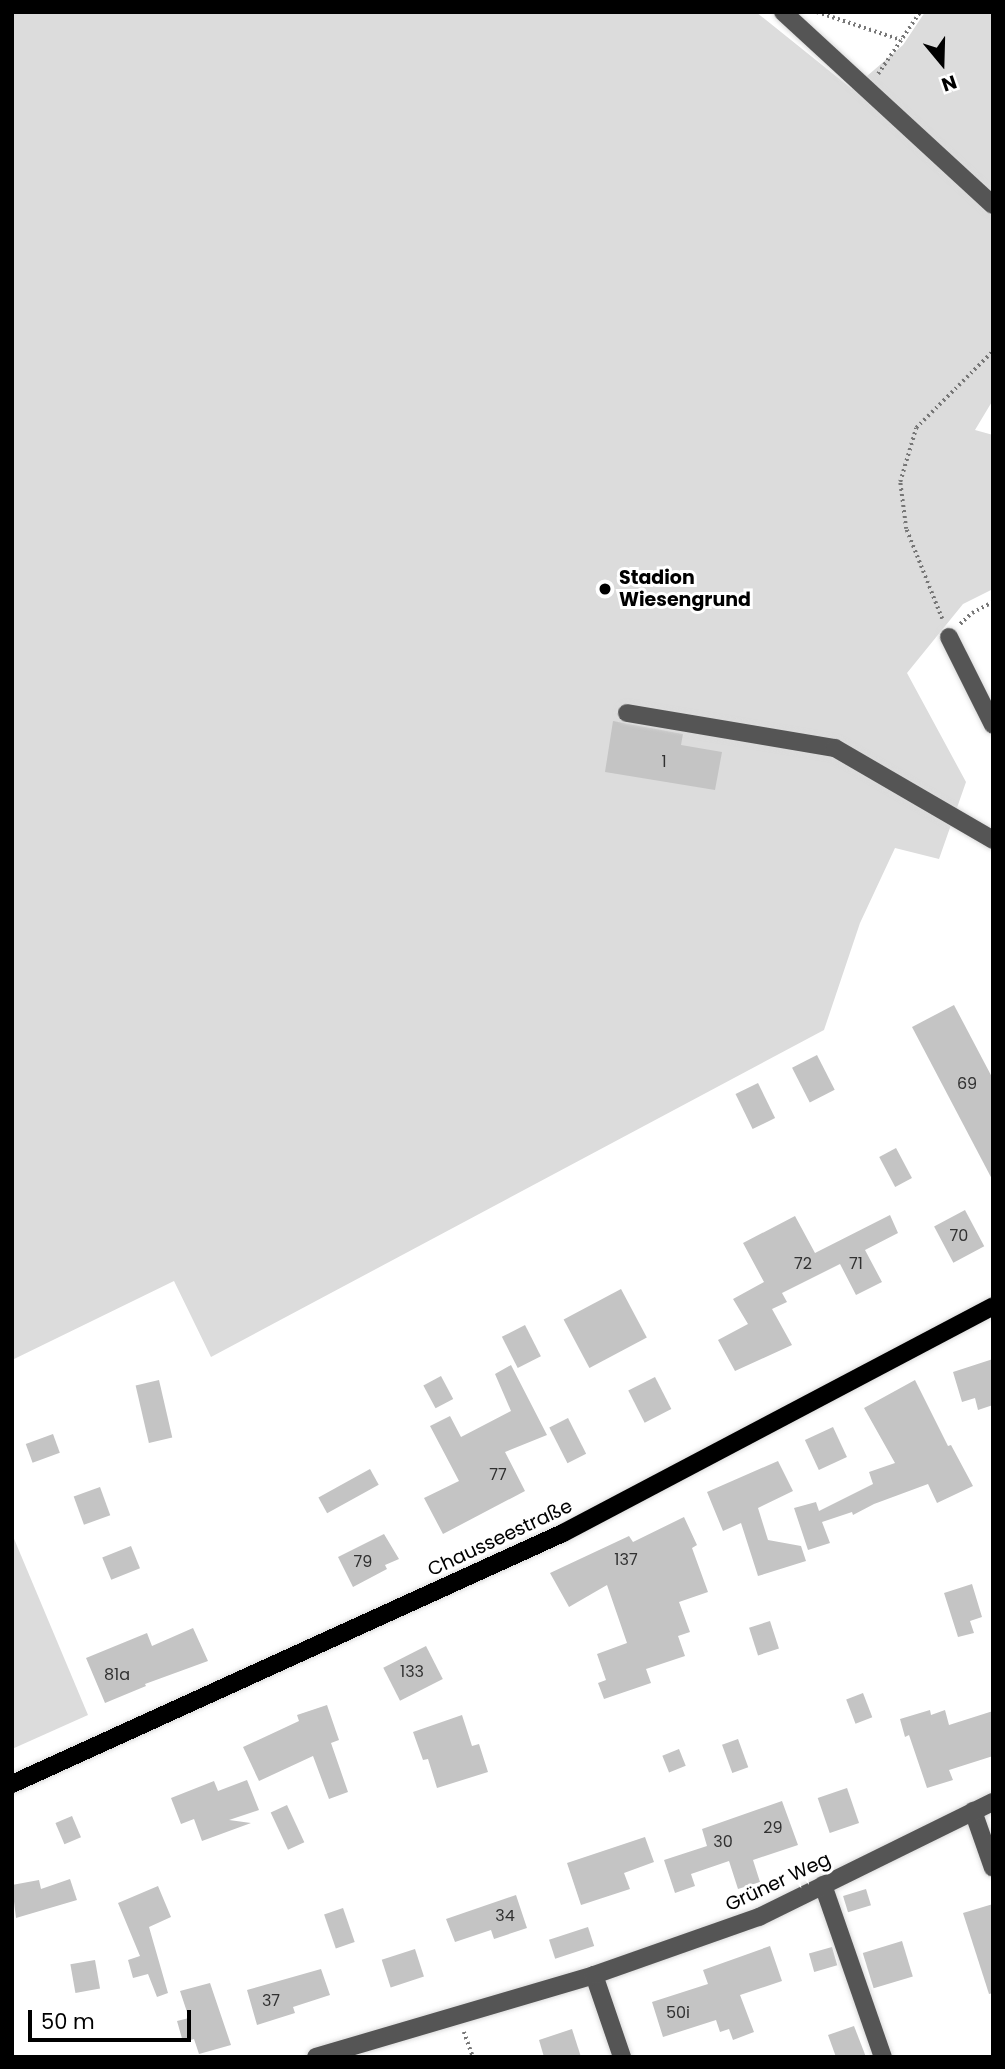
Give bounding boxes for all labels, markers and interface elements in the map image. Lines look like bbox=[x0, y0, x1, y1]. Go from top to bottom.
north arrow bbox=[907, 28, 977, 98]
text: N bbox=[938, 68, 960, 98]
place label: Stadion Wiesengrund bbox=[619, 567, 751, 611]
marker: Stadion Wiesengrund bbox=[597, 581, 613, 597]
house number: 1 bbox=[661, 752, 667, 772]
house number: 69 bbox=[957, 1074, 977, 1094]
house number: 70 bbox=[950, 1226, 968, 1246]
house number: 72 bbox=[794, 1254, 812, 1274]
house number: 71 bbox=[849, 1254, 863, 1274]
house number: 77 bbox=[489, 1465, 507, 1485]
street label: Chausseestraße bbox=[424, 1495, 576, 1581]
house number: 137 bbox=[614, 1550, 638, 1570]
house number: 79 bbox=[354, 1552, 372, 1572]
house number: 133 bbox=[400, 1662, 424, 1682]
house number: 81a bbox=[104, 1665, 130, 1685]
house number: 29 bbox=[763, 1818, 783, 1838]
house number: 30 bbox=[713, 1832, 733, 1852]
street label: Grüner Weg bbox=[722, 1848, 834, 1916]
house number: 34 bbox=[495, 1906, 515, 1926]
house number: 37 bbox=[262, 1991, 280, 2011]
scale bar bbox=[32, 1996, 194, 2040]
house number: 50i bbox=[666, 2003, 690, 2023]
text: 50 m bbox=[41, 2007, 95, 2036]

